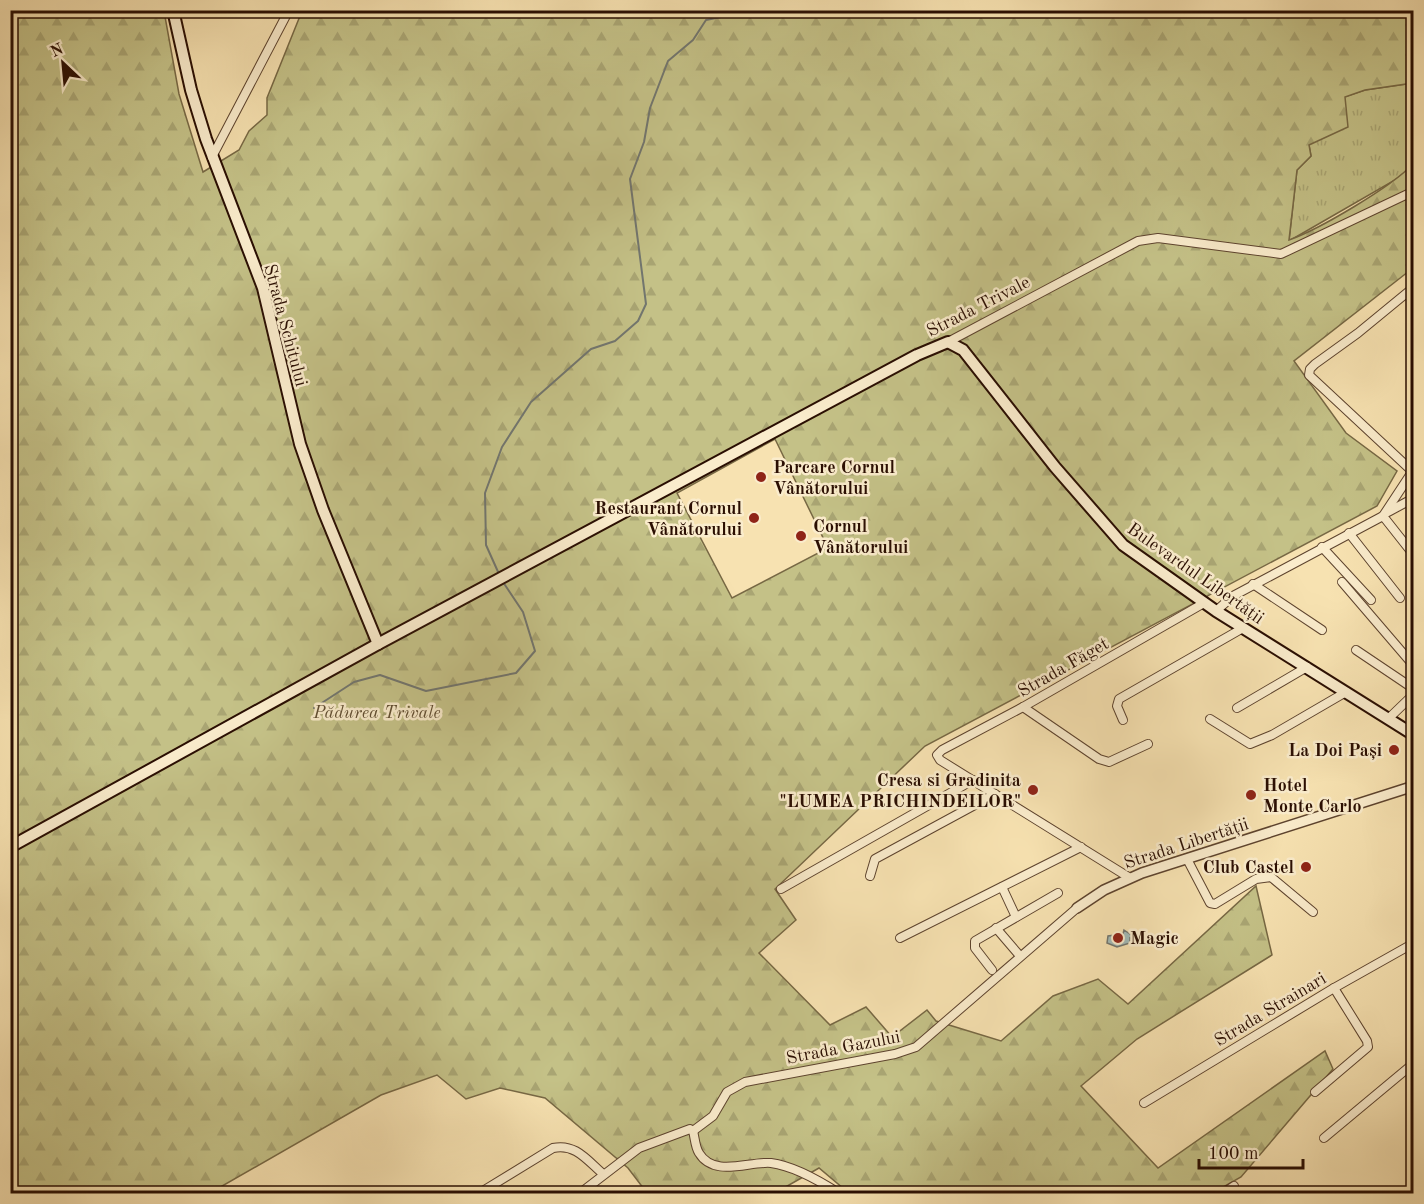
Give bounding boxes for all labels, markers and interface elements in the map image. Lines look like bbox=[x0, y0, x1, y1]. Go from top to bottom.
north arrow bbox=[33, 33, 93, 93]
text: N bbox=[48, 41, 67, 61]
street label: Strada Schitului bbox=[260, 262, 310, 389]
street label: Strada Trivale bbox=[924, 273, 1033, 341]
place label: Parcare Cornul Vânătorului bbox=[773, 459, 895, 498]
marker: Parcare Cornul Vânătorului bbox=[754, 470, 768, 484]
place label: Restaurant Cornul Vânătorului bbox=[594, 500, 742, 539]
marker: Restaurant Cornul Vânătorului bbox=[747, 511, 761, 525]
place label: Cornul Vânătorului bbox=[813, 518, 908, 557]
street label: Bulevardul Libertății bbox=[1123, 520, 1267, 629]
marker: Cornul Vânătorului bbox=[794, 529, 808, 543]
street label: Strada Făget bbox=[1015, 635, 1112, 701]
park label: Pădurea Trivale bbox=[312, 704, 441, 722]
place label: La Doi Pași bbox=[1288, 742, 1382, 760]
marker: La Doi Pași bbox=[1387, 743, 1401, 757]
place label: Cresa si Gradinita "LUMEA PRICHINDEILOR" bbox=[779, 772, 1021, 811]
place label: Hotel Monte Carlo bbox=[1263, 777, 1362, 816]
marker: Cresa si Gradinita "LUMEA PRICHINDEILOR" bbox=[1026, 783, 1040, 797]
marker: Hotel Monte Carlo bbox=[1244, 788, 1258, 802]
street label: Strada Libertății bbox=[1122, 815, 1251, 874]
place label: Club Castel bbox=[1203, 859, 1294, 877]
marker: Club Castel bbox=[1299, 860, 1313, 874]
place label: Magic bbox=[1130, 930, 1179, 948]
marker: Magic bbox=[1111, 931, 1125, 945]
street label: Strada Strainari bbox=[1212, 969, 1329, 1050]
street label: Strada Gazului bbox=[785, 1028, 902, 1068]
scale bar bbox=[1199, 1132, 1302, 1170]
text: 100 m bbox=[1208, 1145, 1259, 1163]

